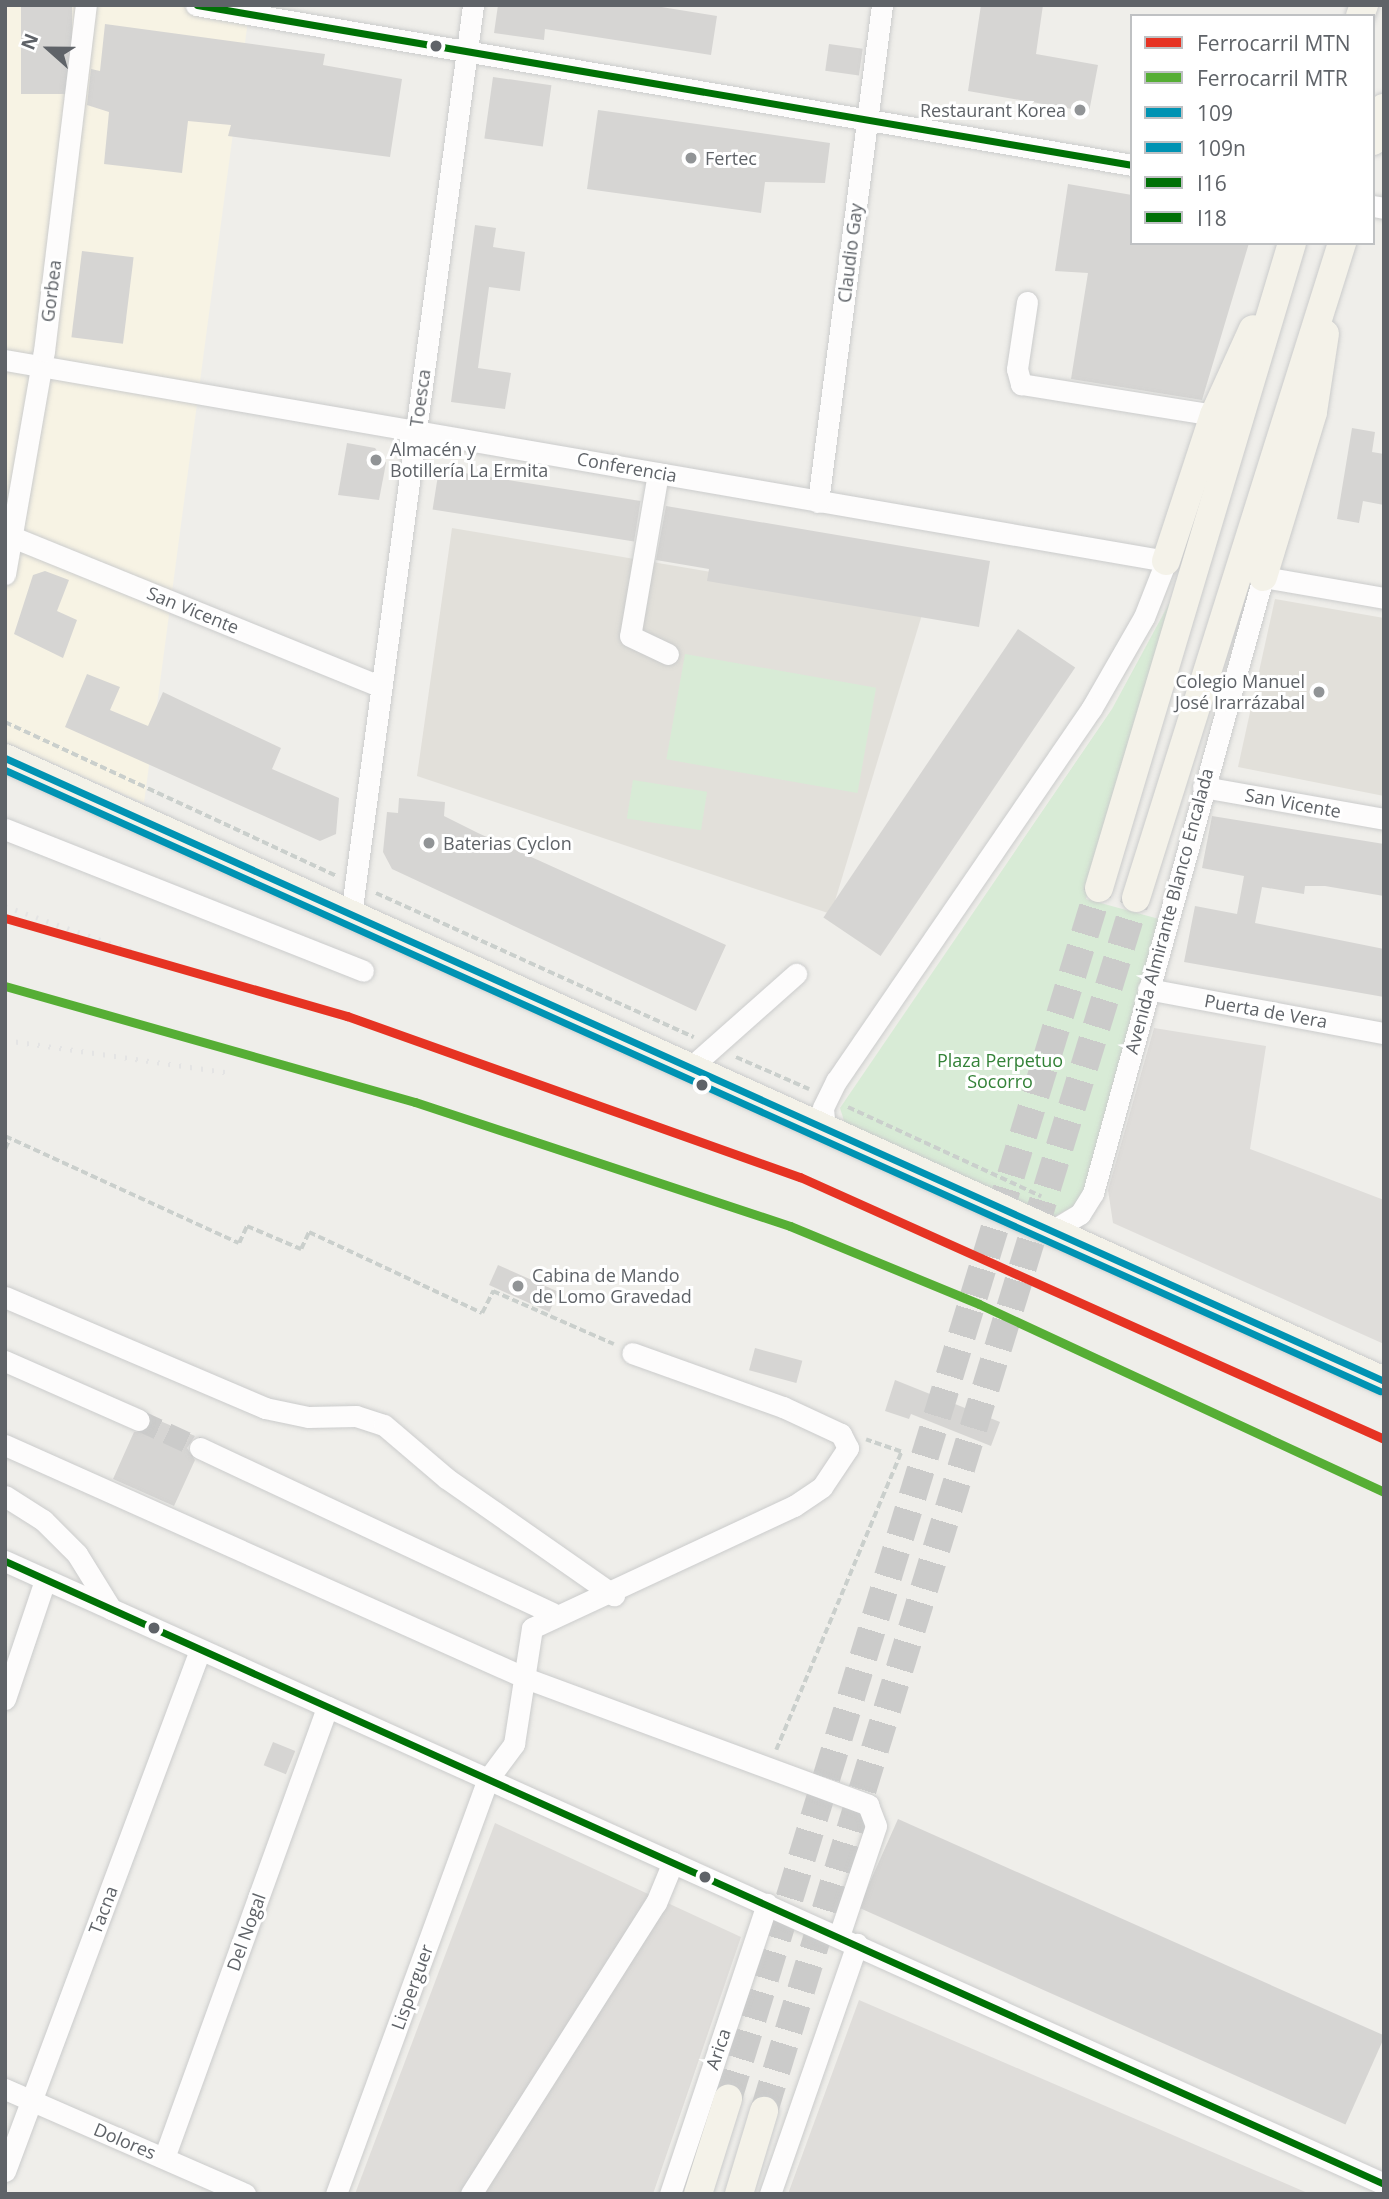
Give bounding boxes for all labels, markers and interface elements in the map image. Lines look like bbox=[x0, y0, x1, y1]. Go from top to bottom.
north arrow bbox=[14, 14, 84, 84]
legend bbox=[1130, 14, 1375, 245]
text: Ferrocarril MTN bbox=[1197, 29, 1351, 57]
text: N bbox=[14, 30, 44, 53]
unlabelled marker bbox=[429, 39, 443, 53]
text: Ferrocarril MTR bbox=[1197, 64, 1348, 92]
place label: Restaurant Korea bbox=[920, 99, 1066, 121]
text: 109 bbox=[1197, 99, 1233, 127]
marker: Restaurant Korea bbox=[1072, 102, 1088, 118]
text: 109n bbox=[1197, 134, 1246, 162]
place label: Fertec bbox=[705, 147, 757, 169]
marker: Fertec bbox=[683, 150, 699, 166]
text: I16 bbox=[1197, 169, 1227, 197]
street label: Claudio Gay bbox=[833, 202, 867, 304]
text: I18 bbox=[1197, 204, 1227, 232]
street label: Gorbea bbox=[36, 259, 66, 323]
street label: Toesca bbox=[405, 368, 435, 428]
place label: Almacén y Botillería La Ermita bbox=[390, 439, 548, 482]
street label: Conferencia bbox=[575, 448, 679, 486]
marker: Almacén y Botillería La Ermita bbox=[368, 452, 384, 468]
street label: San Vicente bbox=[144, 582, 242, 638]
place label: Colegio Manuel José Irarrázabal bbox=[1175, 671, 1305, 714]
marker: Colegio Manuel José Irarrázabal bbox=[1311, 684, 1327, 700]
street label: Avenida Almirante Blanco Encalada bbox=[1120, 766, 1218, 1056]
street label: San Vicente bbox=[1243, 784, 1343, 822]
place label: Baterias Cyclon bbox=[443, 832, 572, 854]
marker: Baterias Cyclon bbox=[421, 835, 437, 851]
street label: Puerta de Vera bbox=[1203, 990, 1329, 1032]
park label: Plaza Perpetuo Socorro bbox=[937, 1050, 1063, 1092]
unlabelled marker bbox=[695, 1078, 709, 1092]
place label: Cabina de Mando de Lomo Gravedad bbox=[532, 1265, 692, 1308]
marker: Cabina de Mando de Lomo Gravedad bbox=[510, 1278, 526, 1294]
unlabelled marker bbox=[147, 1621, 161, 1635]
unlabelled marker bbox=[698, 1870, 712, 1884]
street label: Tacna bbox=[84, 1883, 122, 1937]
street label: Del Nogal bbox=[222, 1890, 270, 1974]
street label: Lisperguer bbox=[387, 1941, 437, 2033]
street label: Arica bbox=[701, 2026, 735, 2072]
street label: Dolores bbox=[91, 2118, 159, 2164]

